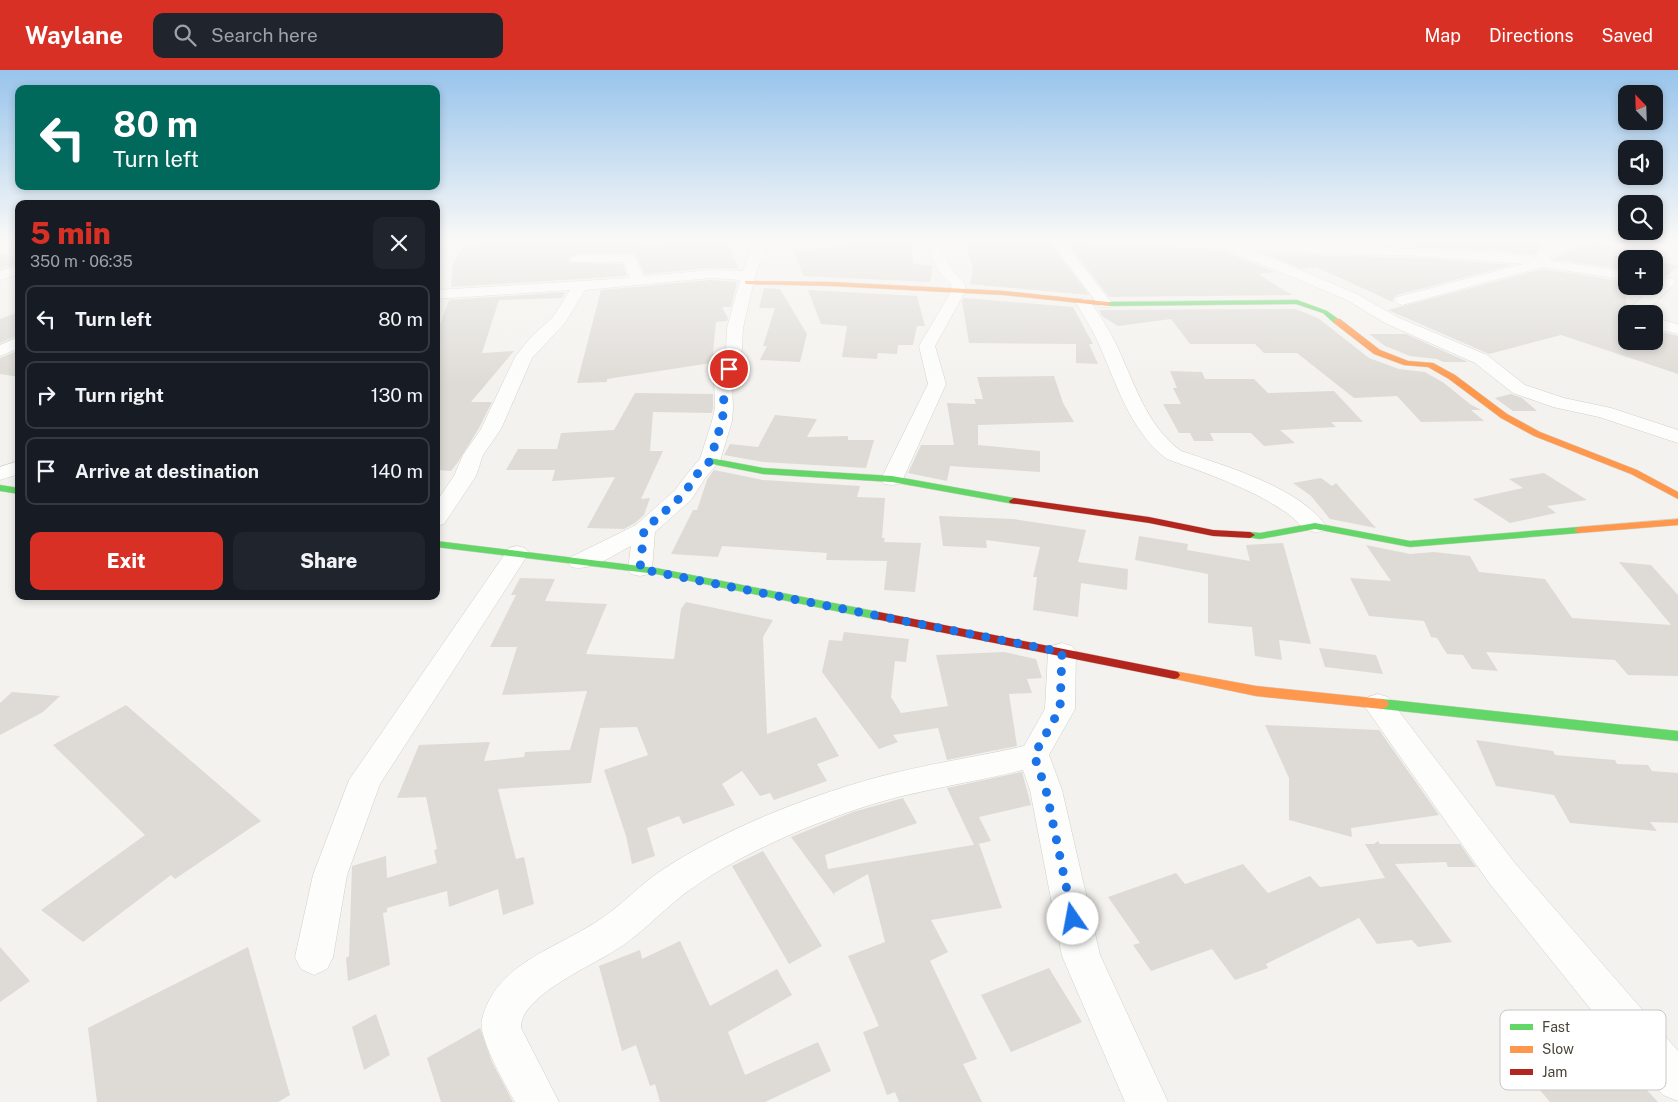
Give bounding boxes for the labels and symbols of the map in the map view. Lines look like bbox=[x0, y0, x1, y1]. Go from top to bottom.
north arrow bbox=[1618, 85, 1662, 130]
pin bbox=[708, 348, 750, 390]
position arrow bbox=[1046, 892, 1098, 944]
legend bbox=[1500, 1010, 1666, 1090]
text: Fast bbox=[1542, 1019, 1570, 1035]
text: Slow bbox=[1542, 1041, 1574, 1057]
text: Jam bbox=[1542, 1064, 1567, 1080]

